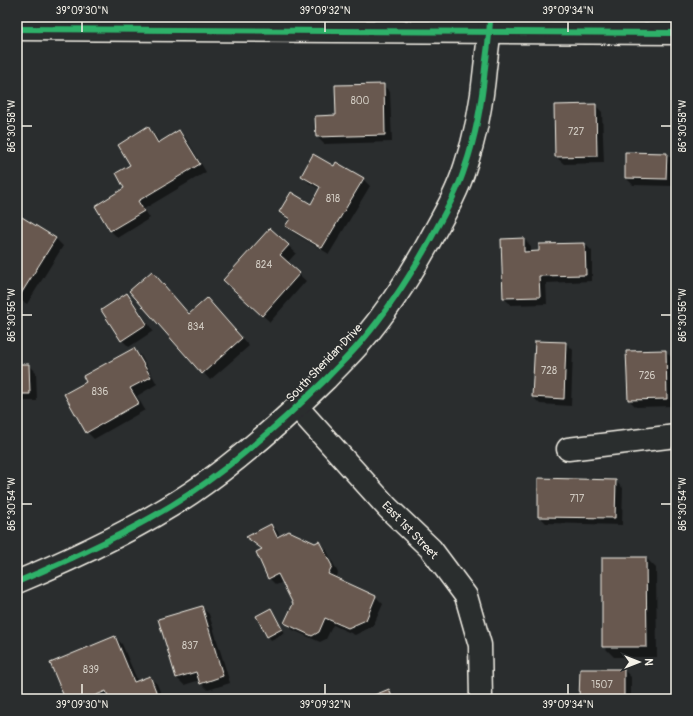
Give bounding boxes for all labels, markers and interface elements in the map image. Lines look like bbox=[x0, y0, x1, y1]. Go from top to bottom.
text: 39°09'30"N bbox=[56, 5, 108, 17]
text: 39°09'32"N bbox=[299, 5, 351, 17]
text: 39°09'34"N bbox=[542, 5, 594, 17]
house number: 800 bbox=[351, 95, 370, 107]
text: 86°30'58"W bbox=[6, 99, 18, 152]
text: 86°30'58"W bbox=[677, 99, 689, 152]
house number: 727 bbox=[568, 126, 585, 138]
house number: 818 bbox=[326, 193, 340, 205]
house number: 824 bbox=[256, 259, 272, 271]
text: 86°30'56"W bbox=[6, 288, 18, 342]
text: 86°30'56"W bbox=[677, 288, 689, 342]
house number: 834 bbox=[188, 321, 204, 333]
street label: South Sheridan Drive bbox=[283, 321, 366, 406]
house number: 728 bbox=[541, 365, 557, 377]
house number: 726 bbox=[639, 370, 656, 382]
house number: 836 bbox=[92, 386, 108, 398]
text: 86°30'54"W bbox=[6, 477, 18, 531]
text: 86°30'54"W bbox=[677, 477, 689, 531]
house number: 717 bbox=[570, 493, 585, 505]
street label: East 1st Street bbox=[378, 498, 441, 563]
house number: 837 bbox=[182, 640, 199, 652]
north arrow bbox=[619, 642, 659, 682]
text: N bbox=[642, 658, 655, 666]
house number: 839 bbox=[83, 664, 99, 676]
house number: 1507 bbox=[591, 679, 613, 691]
text: 39°09'30"N bbox=[56, 699, 108, 711]
text: 39°09'32"N bbox=[299, 699, 351, 711]
text: 39°09'34"N bbox=[542, 699, 594, 711]

